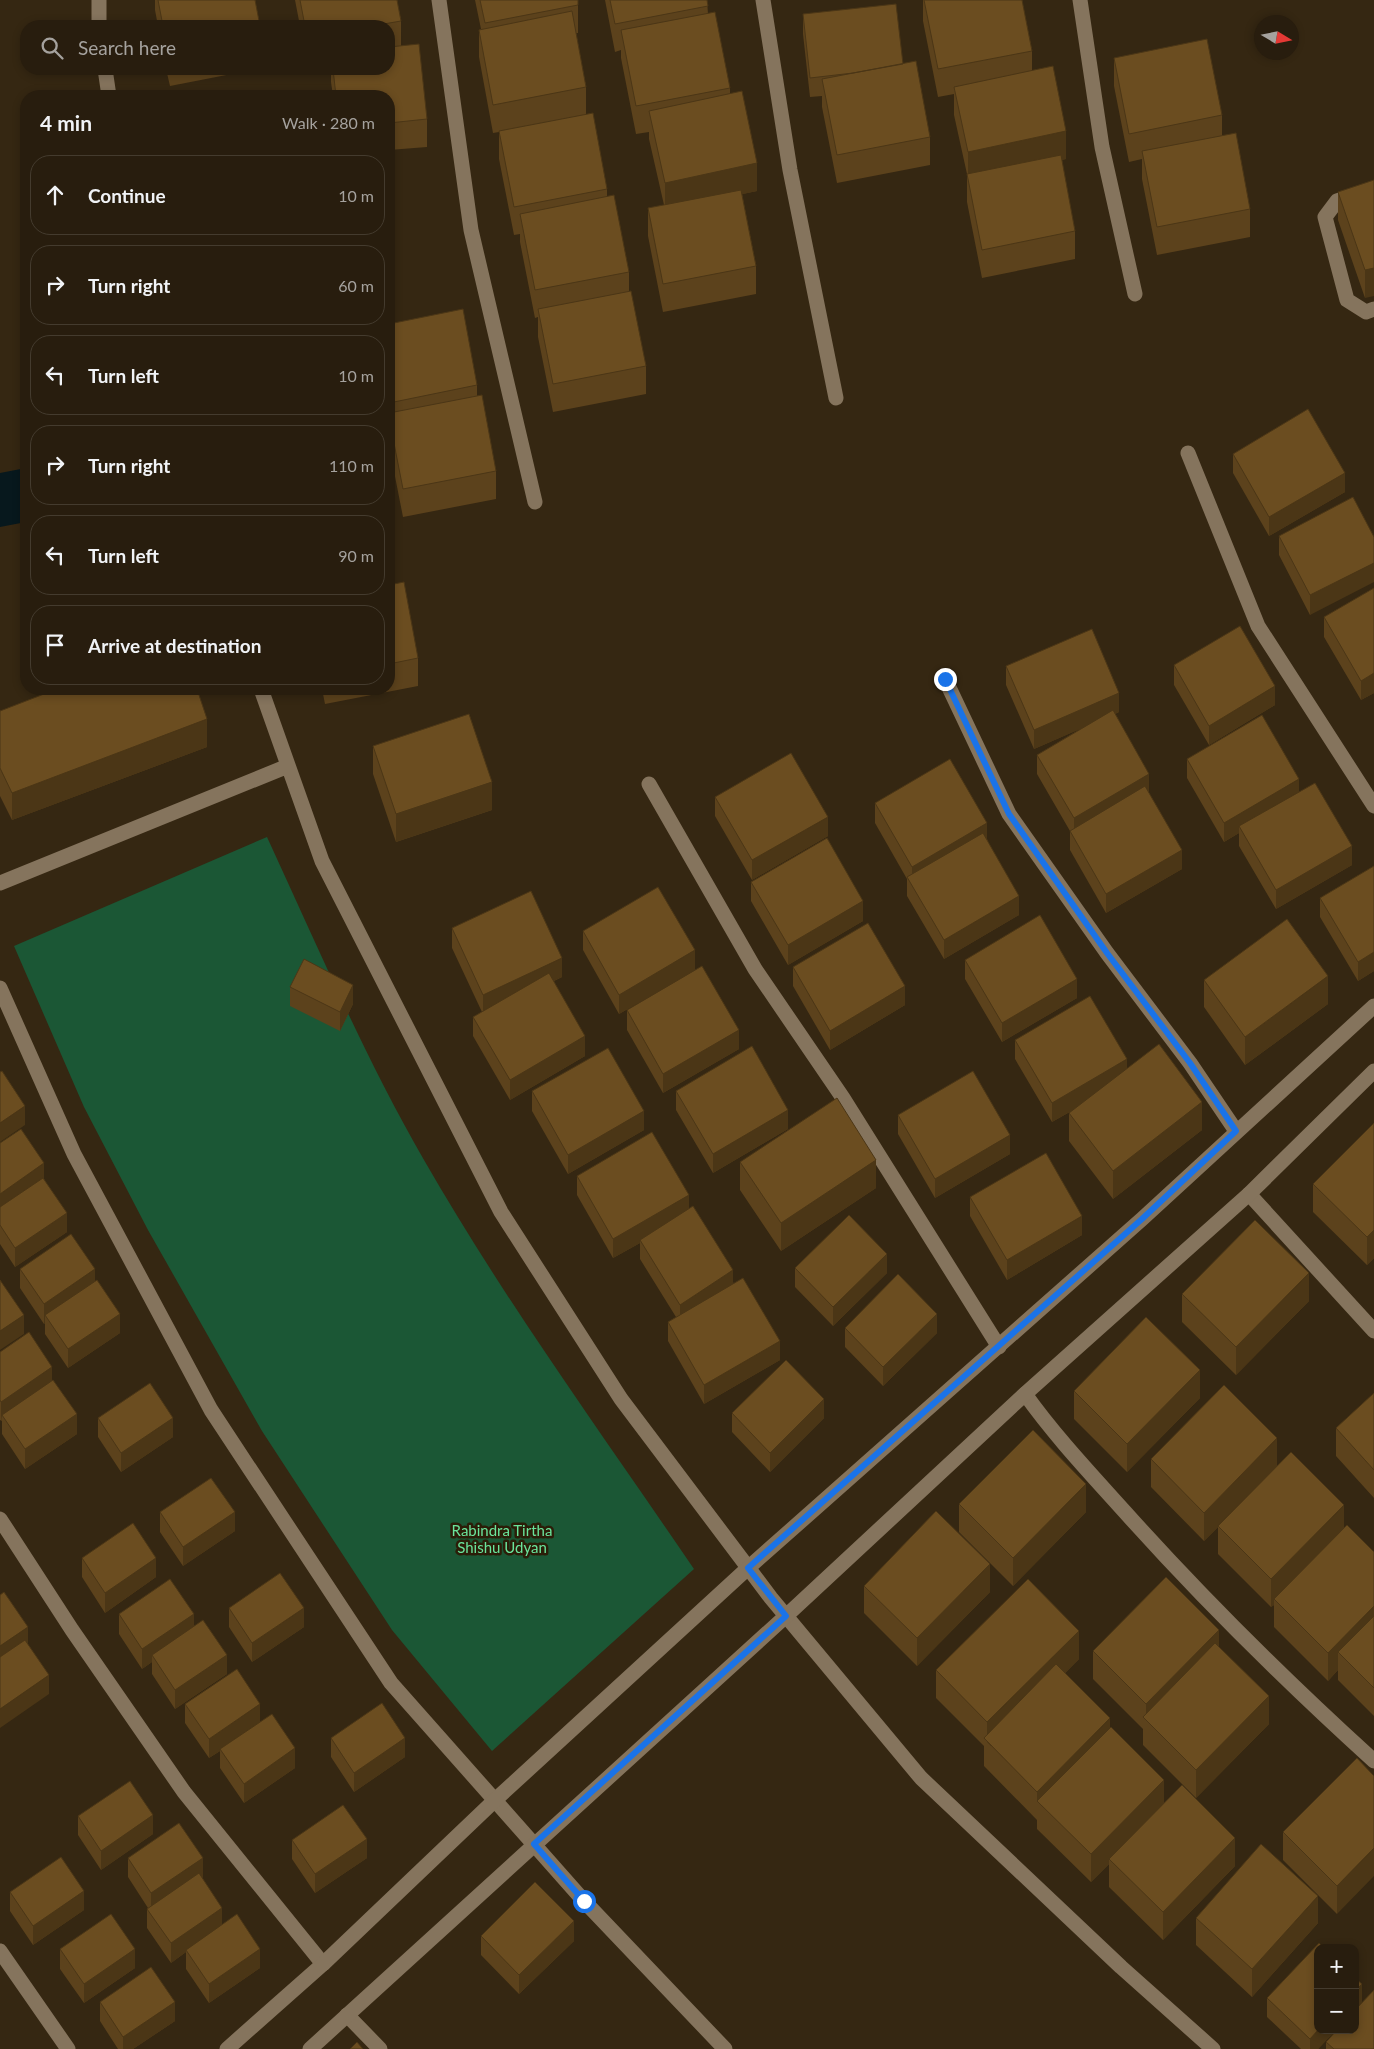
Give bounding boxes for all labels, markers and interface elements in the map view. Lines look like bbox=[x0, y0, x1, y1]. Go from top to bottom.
north arrow bbox=[1254, 15, 1299, 60]
search box bbox=[20, 20, 395, 75]
icon: search bbox=[38, 34, 66, 62]
text: Search here bbox=[78, 36, 176, 59]
text: 4 min bbox=[40, 110, 92, 135]
text: Walk · 280 m bbox=[282, 113, 375, 132]
icon: ahead bbox=[41, 181, 69, 209]
text: Continue bbox=[88, 184, 166, 207]
text: 10 m bbox=[338, 186, 374, 205]
icon: right bbox=[41, 271, 69, 299]
text: Turn right bbox=[88, 274, 170, 297]
text: 60 m bbox=[338, 276, 374, 295]
icon: left bbox=[41, 361, 69, 389]
text: Turn left bbox=[88, 364, 159, 387]
text: 10 m bbox=[338, 366, 374, 385]
icon: right bbox=[41, 451, 69, 479]
text: Turn right bbox=[88, 454, 170, 477]
text: 110 m bbox=[329, 456, 374, 475]
icon: left bbox=[41, 541, 69, 569]
text: Turn left bbox=[88, 544, 159, 567]
text: 90 m bbox=[338, 546, 374, 565]
icon: arrive bbox=[41, 631, 69, 659]
text: Arrive at destination bbox=[88, 634, 261, 657]
route end bbox=[934, 668, 957, 691]
park label: Rabindra Tirtha Shishu Udyan bbox=[452, 1521, 552, 1556]
route start bbox=[573, 1890, 596, 1913]
map controls bbox=[1314, 1944, 1359, 2034]
button: + bbox=[1314, 1944, 1359, 1989]
button: − bbox=[1314, 1989, 1359, 2034]

